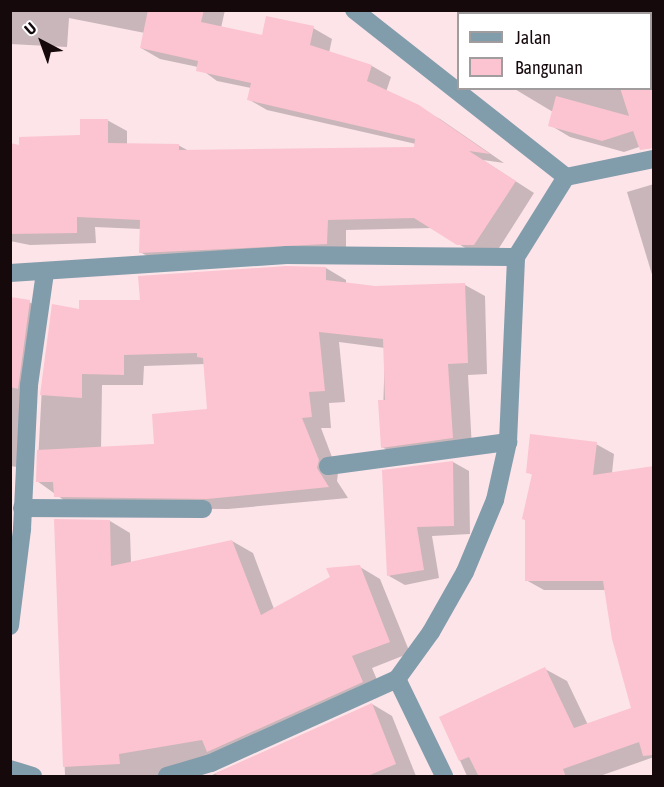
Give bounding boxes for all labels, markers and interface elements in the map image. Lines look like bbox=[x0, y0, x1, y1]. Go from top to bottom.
north arrow bbox=[12, 12, 72, 72]
legend bbox=[457, 12, 652, 90]
text: U bbox=[21, 19, 40, 38]
text: Jalan bbox=[515, 27, 551, 48]
text: Bangunan bbox=[515, 57, 583, 78]

